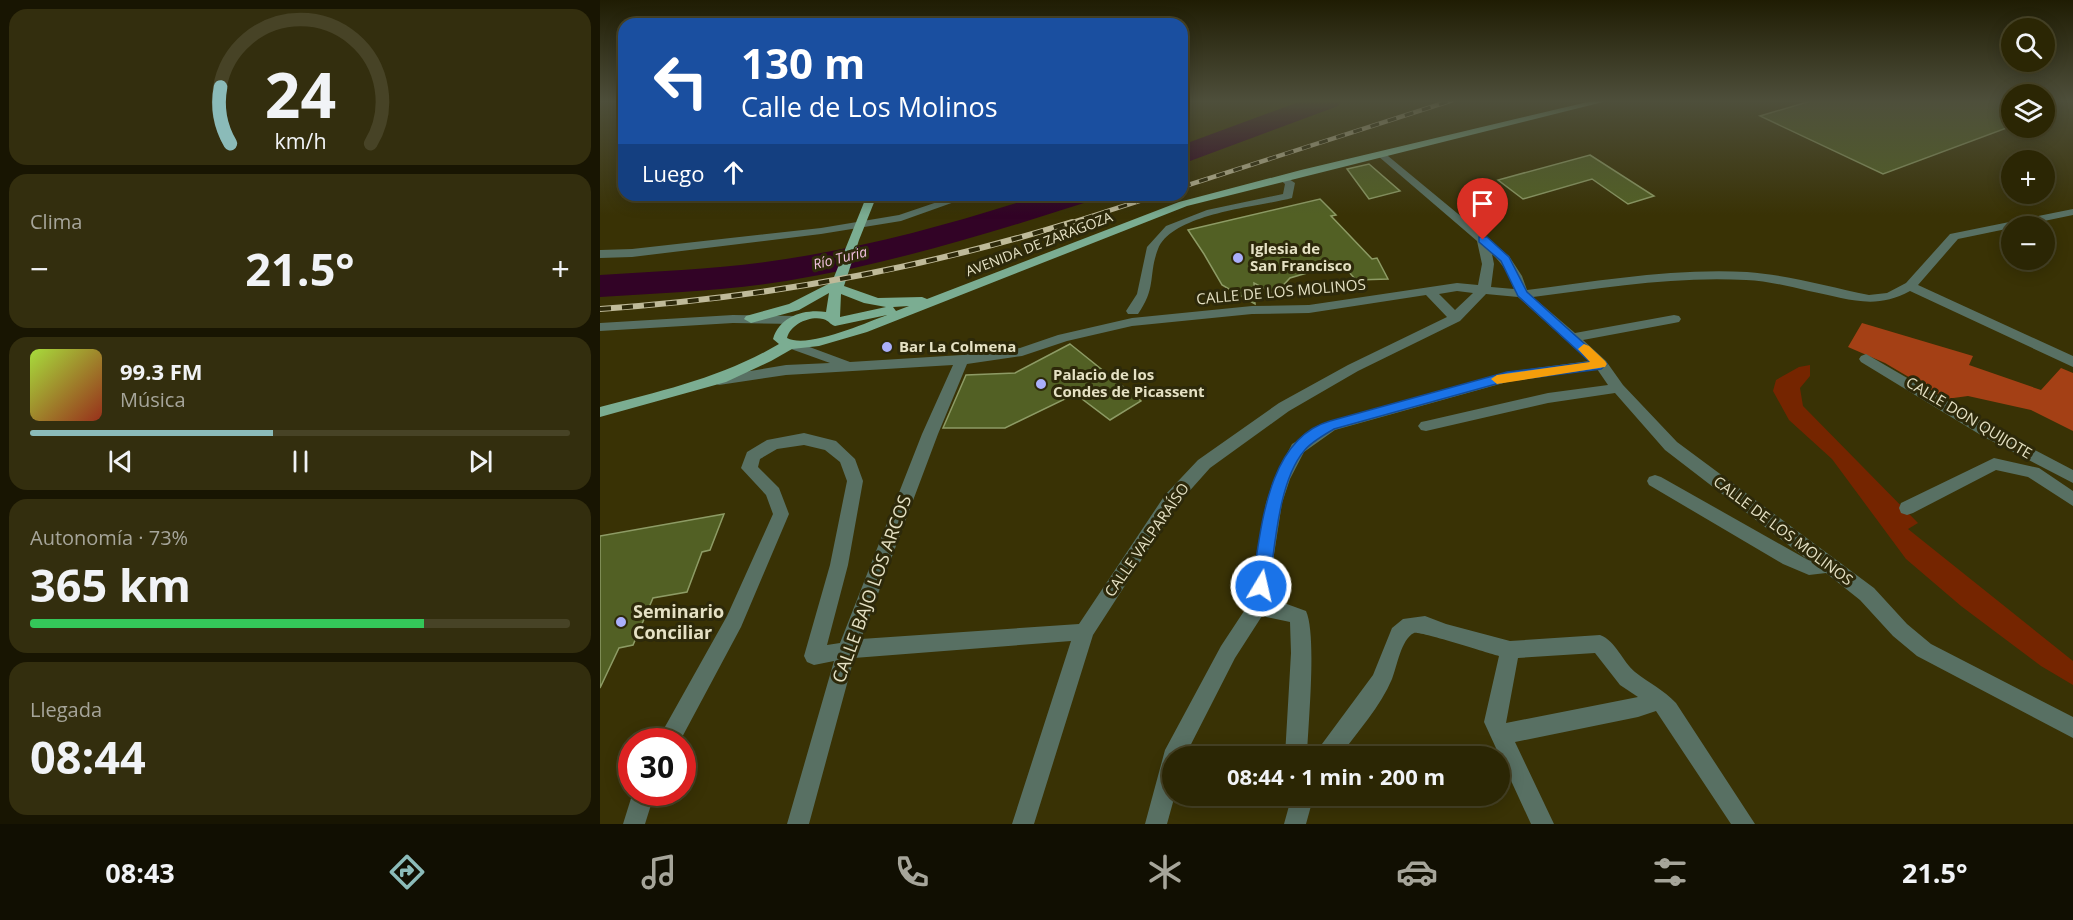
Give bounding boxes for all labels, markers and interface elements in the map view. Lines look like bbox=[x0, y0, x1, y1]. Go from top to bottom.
map controls bbox=[2001, 18, 2055, 270]
button: search bbox=[2001, 18, 2055, 72]
text: 130 m bbox=[741, 34, 865, 91]
icon: left bbox=[642, 42, 720, 120]
text: 24 bbox=[264, 51, 336, 136]
button: layers bbox=[2001, 84, 2055, 138]
text: Calle de Los Molinos bbox=[741, 88, 998, 125]
text: km/h bbox=[274, 126, 326, 155]
button: + bbox=[2001, 150, 2055, 204]
icon: ahead bbox=[717, 156, 750, 189]
text: Luego bbox=[642, 158, 705, 188]
pin bbox=[1457, 178, 1508, 240]
icon: arrive bbox=[1466, 187, 1499, 220]
street label: AVENIDA DE ZARAGOZA bbox=[963, 207, 1115, 280]
text: Clima bbox=[30, 208, 82, 235]
button: − bbox=[2001, 216, 2055, 270]
text: 21.5° bbox=[245, 238, 355, 299]
place label: Iglesia de San Francisco bbox=[1250, 238, 1352, 275]
water label: Río Turia bbox=[811, 242, 869, 273]
text: − bbox=[30, 246, 49, 291]
text: + bbox=[551, 246, 570, 291]
marker: Iglesia de San Francisco bbox=[1231, 251, 1245, 265]
street label: CALLE DE LOS MOLINOS bbox=[1195, 274, 1366, 308]
place label: Bar La Colmena bbox=[899, 336, 1016, 356]
marker: Bar La Colmena bbox=[880, 340, 894, 354]
text: 99.3 FM bbox=[120, 356, 203, 386]
place label: Palacio de los Condes de Picassent bbox=[1053, 364, 1205, 401]
street label: CALLE DON QUIJOTE bbox=[1903, 372, 2036, 463]
marker: Palacio de los Condes de Picassent bbox=[1034, 377, 1048, 391]
text: Música bbox=[120, 386, 186, 413]
icon: previous bbox=[104, 445, 137, 478]
icon: pause bbox=[284, 445, 317, 478]
icon: next bbox=[464, 445, 497, 478]
street label: CALLE DE LOS MOLINOS bbox=[1710, 471, 1857, 589]
street label: CALLE VALPARAÍSO bbox=[1099, 479, 1193, 600]
street label: CALLE BAJO LOS ARCOS bbox=[826, 491, 916, 686]
text: Autonomía · 73% bbox=[30, 524, 188, 551]
text: 365 km bbox=[30, 554, 191, 615]
position arrow bbox=[1229, 554, 1293, 618]
place label: Seminario Conciliar bbox=[633, 599, 724, 644]
marker: Seminario Conciliar bbox=[614, 615, 628, 629]
text: Llegada bbox=[30, 696, 102, 723]
text: 08:44 bbox=[30, 726, 146, 787]
speed limit sign: 30 bbox=[618, 728, 696, 806]
text: 08:44 · 1 min · 200 m bbox=[1227, 761, 1445, 791]
icon: directions bbox=[386, 851, 428, 893]
icon: music bbox=[638, 851, 680, 893]
icon: phone bbox=[891, 851, 933, 893]
icon: climate bbox=[1144, 851, 1186, 893]
icon: car bbox=[1396, 851, 1438, 893]
icon: filters bbox=[1649, 851, 1691, 893]
text: 08:43 bbox=[105, 854, 175, 891]
text: 21.5° bbox=[1902, 854, 1968, 891]

